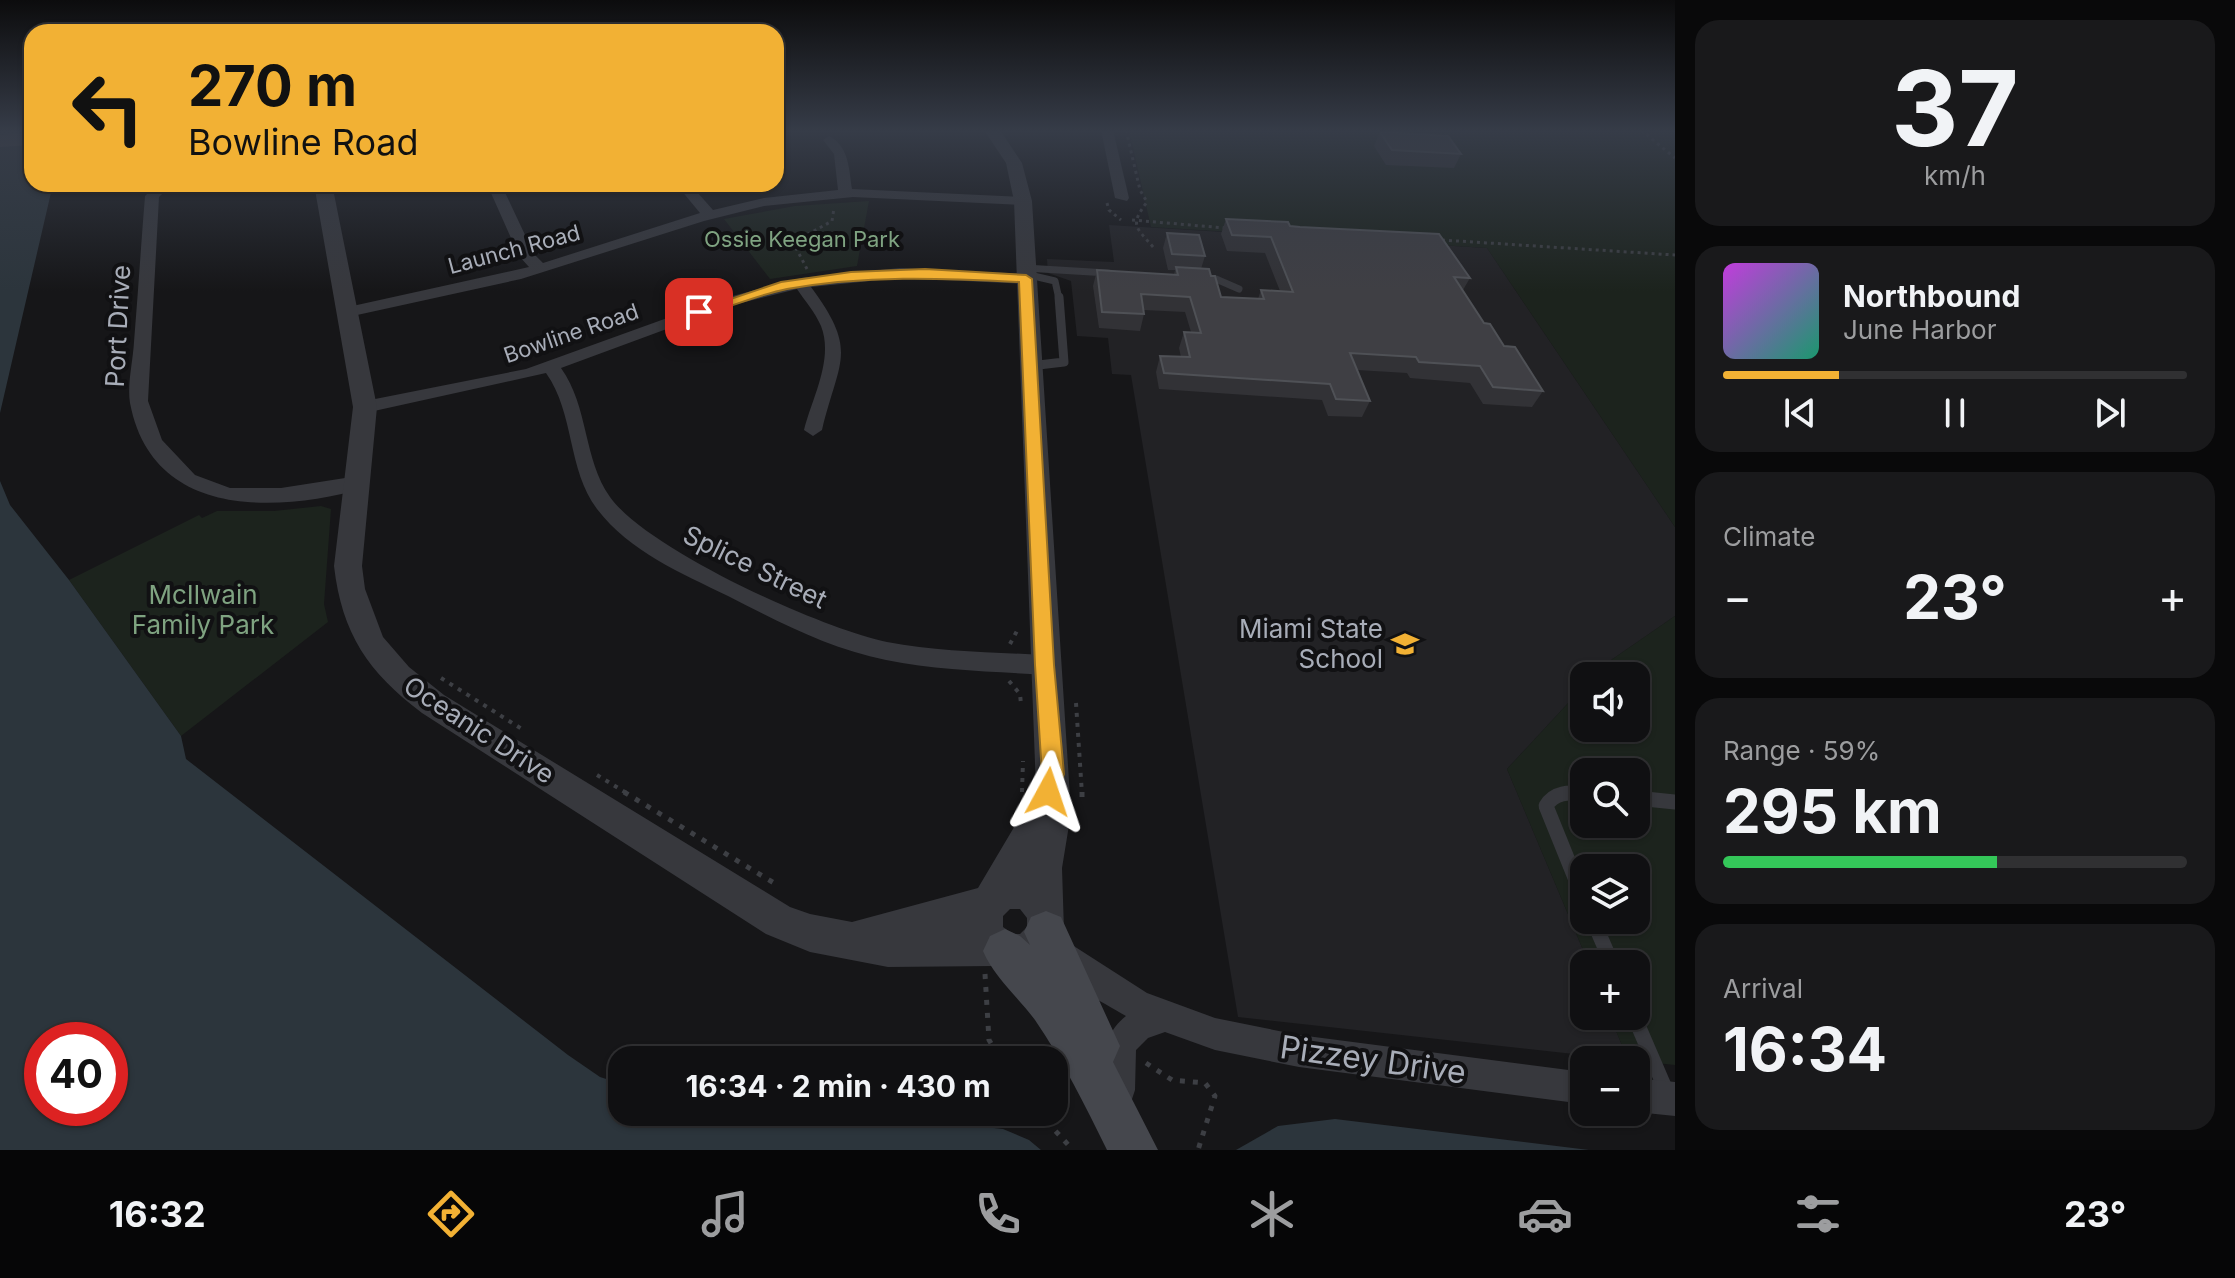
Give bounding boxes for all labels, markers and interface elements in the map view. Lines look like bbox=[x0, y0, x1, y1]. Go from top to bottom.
text: 37 bbox=[1891, 45, 2019, 171]
text: 270 m bbox=[188, 52, 357, 120]
icon: left bbox=[56, 56, 160, 160]
text: Bowline Road bbox=[188, 120, 419, 164]
text: km/h bbox=[1924, 160, 1986, 191]
street label: Launch Road bbox=[445, 219, 583, 279]
park label: Ossie Keegan Park bbox=[704, 226, 900, 252]
street label: Port Drive bbox=[99, 264, 136, 388]
pin bbox=[665, 278, 733, 346]
text: Northbound bbox=[1843, 278, 2020, 314]
icon: arrive bbox=[677, 290, 721, 334]
street label: Bowline Road bbox=[500, 298, 642, 368]
text: June Harbor bbox=[1843, 314, 1996, 345]
icon: previous bbox=[1778, 391, 1822, 435]
icon: pause bbox=[1933, 391, 1977, 435]
icon: next bbox=[2088, 391, 2132, 435]
street label: Splice Street bbox=[678, 518, 832, 615]
text: Climate bbox=[1723, 521, 1815, 552]
text: 23° bbox=[1903, 561, 2007, 633]
text: − bbox=[1723, 570, 1752, 624]
text: + bbox=[2158, 570, 2187, 624]
park label: McIlwain Family Park bbox=[132, 579, 274, 640]
place label: Miami State School bbox=[1239, 613, 1383, 674]
school or university icon: Miami State School bbox=[1390, 629, 1420, 659]
map controls bbox=[1570, 662, 1650, 1126]
button: sound bbox=[1570, 662, 1650, 742]
street label: Oceanic Drive bbox=[398, 669, 560, 790]
text: Range · 59% bbox=[1723, 735, 1880, 766]
position arrow bbox=[1006, 750, 1090, 834]
button: search bbox=[1570, 758, 1650, 838]
text: 295 km bbox=[1723, 775, 1942, 847]
button: layers bbox=[1570, 854, 1650, 934]
button: + bbox=[1570, 950, 1650, 1030]
text: Arrival bbox=[1723, 973, 1803, 1004]
text: 16:34 bbox=[1723, 1013, 1887, 1085]
speed limit sign: 40 bbox=[24, 1022, 128, 1126]
street label: Pizzey Drive bbox=[1278, 1027, 1469, 1092]
button: − bbox=[1570, 1046, 1650, 1126]
text: 16:34 · 2 min · 430 m bbox=[685, 1068, 991, 1104]
icon: directions bbox=[423, 1186, 479, 1242]
icon: music bbox=[697, 1186, 753, 1242]
icon: phone bbox=[970, 1186, 1026, 1242]
icon: climate bbox=[1244, 1186, 1300, 1242]
icon: car bbox=[1517, 1186, 1573, 1242]
icon: filters bbox=[1790, 1186, 1846, 1242]
text: 16:32 bbox=[109, 1192, 206, 1236]
text: 23° bbox=[2064, 1192, 2126, 1236]

